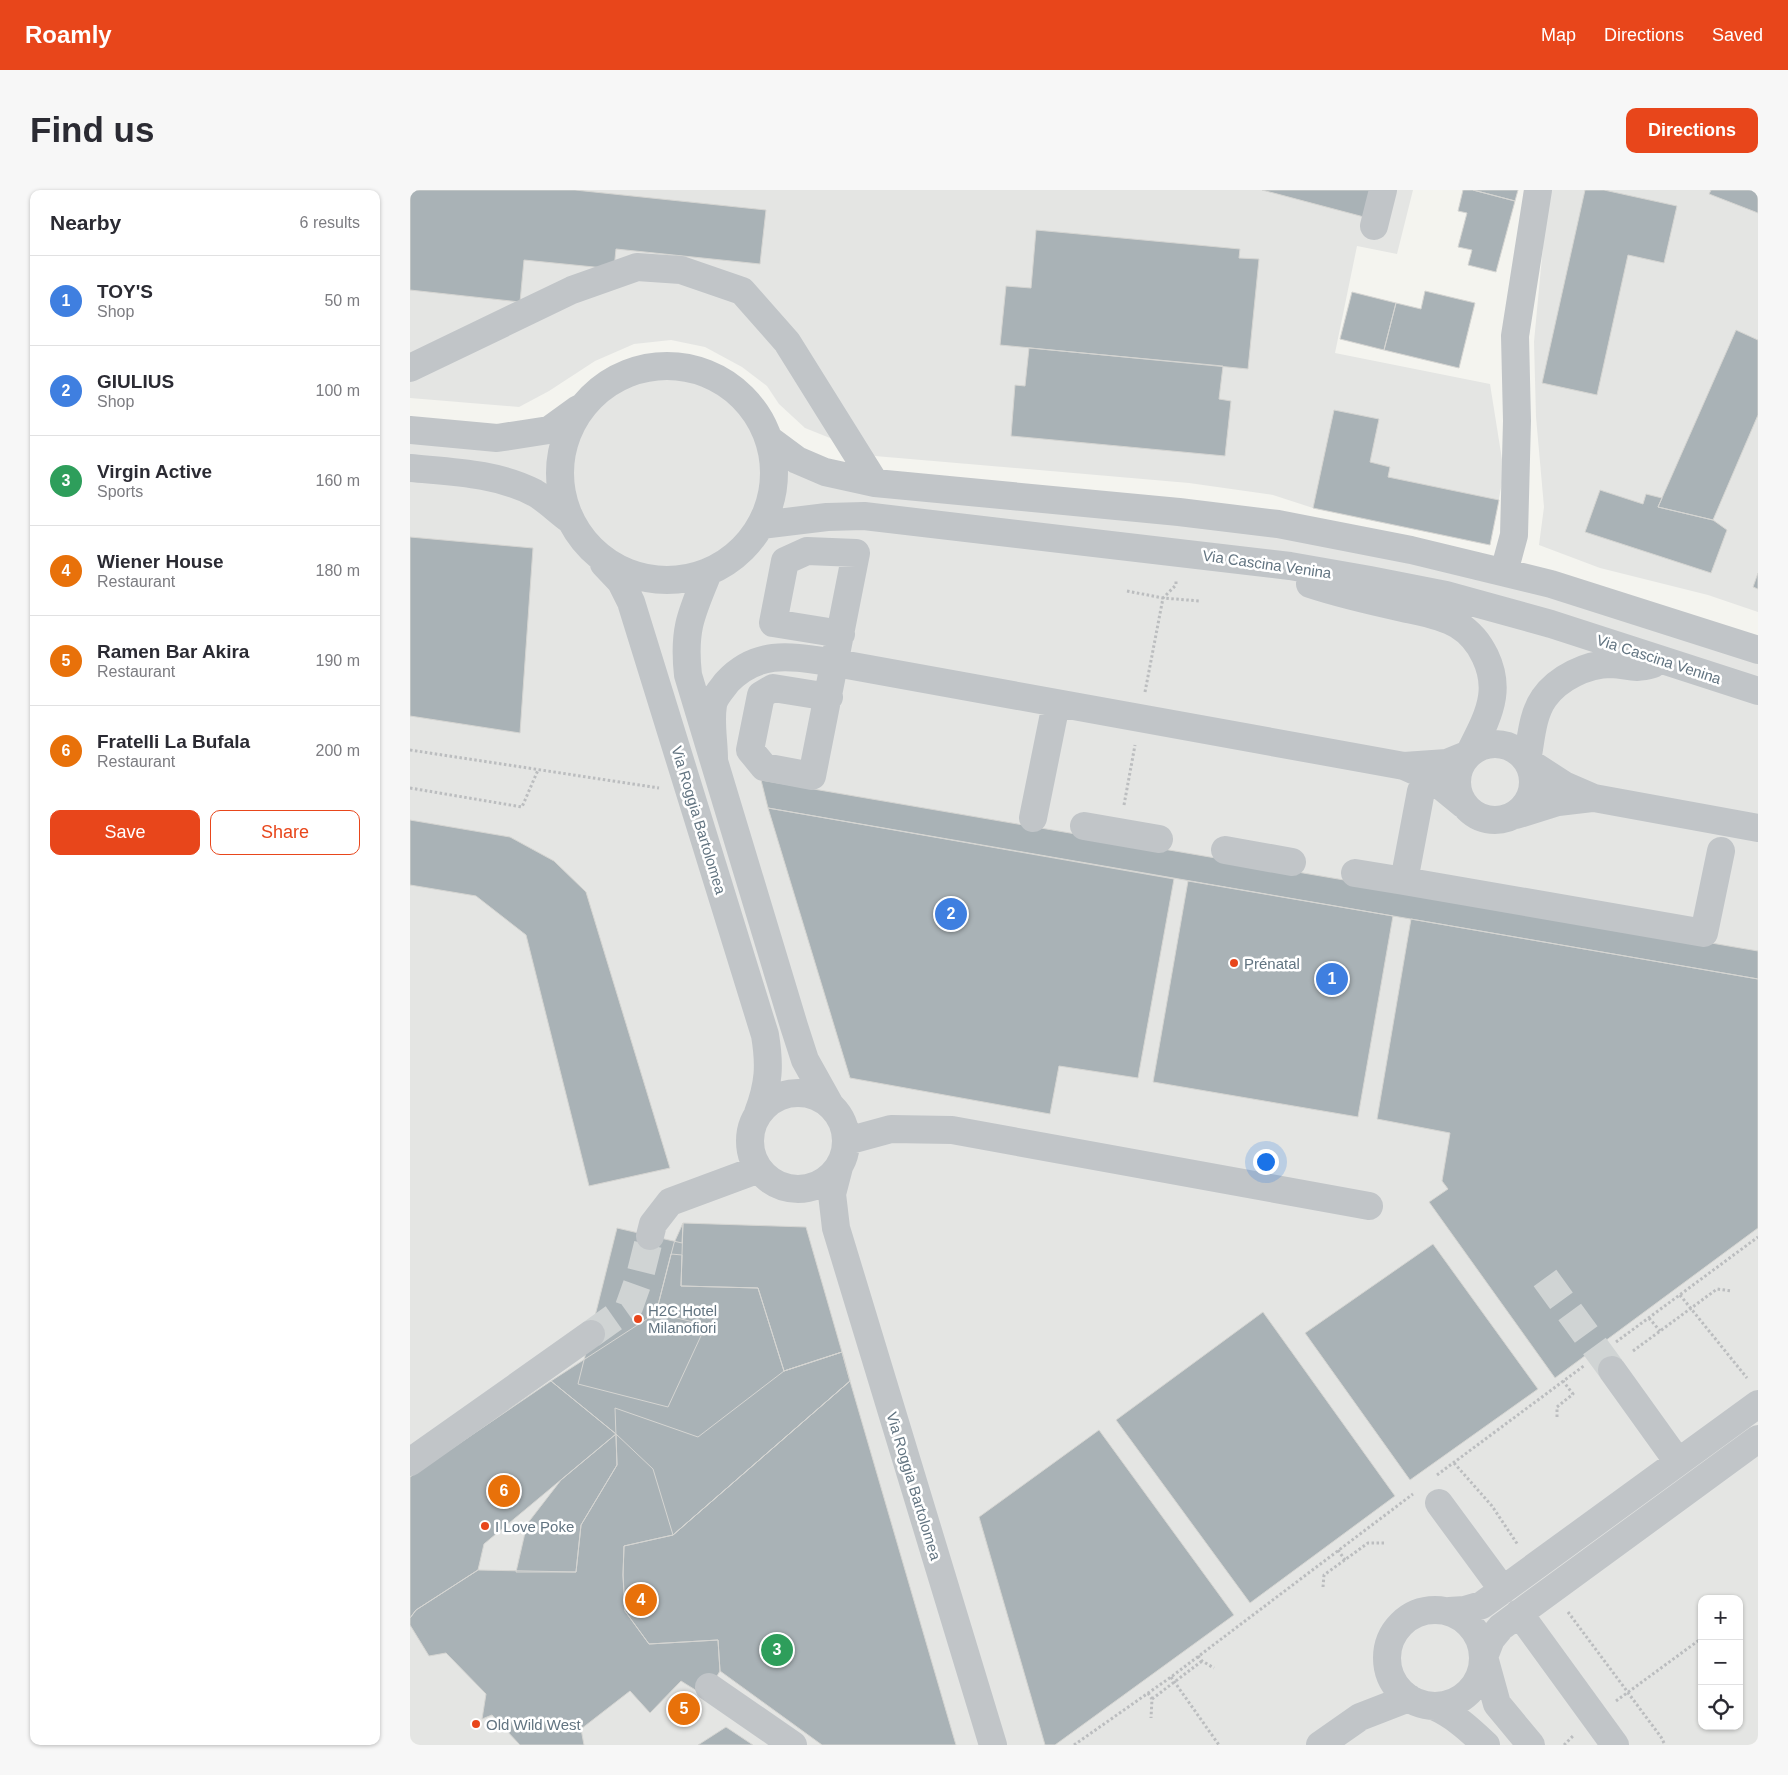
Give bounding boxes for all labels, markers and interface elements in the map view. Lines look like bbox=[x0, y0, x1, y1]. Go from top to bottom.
text: Roamly bbox=[25, 21, 112, 48]
text: Map bbox=[1541, 25, 1576, 45]
text: Directions bbox=[1604, 25, 1684, 45]
text: Saved bbox=[1712, 25, 1763, 45]
button: Directions bbox=[1626, 108, 1758, 153]
text: Find us bbox=[30, 110, 154, 149]
text: Nearby bbox=[50, 211, 121, 234]
text: 6 results bbox=[300, 214, 360, 231]
text: TOY'S bbox=[97, 281, 153, 302]
text: 1 bbox=[62, 292, 70, 309]
text: 50 m bbox=[324, 292, 360, 309]
text: Shop bbox=[97, 303, 134, 320]
text: GIULIUS bbox=[97, 371, 174, 392]
text: 2 bbox=[62, 382, 70, 399]
text: 100 m bbox=[316, 382, 360, 399]
text: Shop bbox=[97, 393, 134, 410]
text: Virgin Active bbox=[97, 461, 212, 482]
text: 3 bbox=[62, 472, 70, 489]
text: 160 m bbox=[316, 472, 360, 489]
text: Sports bbox=[97, 483, 143, 500]
street label: Via Cascina Venina bbox=[1202, 547, 1333, 582]
text: Wiener House bbox=[97, 551, 224, 572]
text: 4 bbox=[62, 562, 70, 579]
text: 180 m bbox=[316, 562, 360, 579]
text: Restaurant bbox=[97, 573, 175, 590]
street label: Via Cascina Venina bbox=[1595, 631, 1724, 687]
text: Ramen Bar Akira bbox=[97, 641, 249, 662]
text: 5 bbox=[62, 652, 70, 669]
text: 190 m bbox=[316, 652, 360, 669]
text: Restaurant bbox=[97, 663, 175, 680]
text: Fratelli La Bufala bbox=[97, 731, 250, 752]
text: 6 bbox=[62, 742, 70, 759]
text: 200 m bbox=[316, 742, 360, 759]
street label: Via Roggia Bartolomea bbox=[668, 744, 730, 897]
text: Restaurant bbox=[97, 753, 175, 770]
button: Save bbox=[50, 810, 200, 855]
button: Share bbox=[210, 810, 360, 855]
pin: 2 bbox=[935, 895, 967, 933]
place label: Prénatal bbox=[1244, 955, 1300, 972]
marker: Prénatal bbox=[1228, 957, 1240, 969]
pin: 1 bbox=[1316, 960, 1348, 998]
your location bbox=[1253, 1149, 1279, 1175]
place label: H2C Hotel Milanofiori bbox=[648, 1302, 717, 1336]
marker: H2C Hotel Milanofiori bbox=[632, 1313, 644, 1325]
street label: Via Roggia Bartolomea bbox=[883, 1410, 945, 1563]
pin: 6 bbox=[488, 1472, 520, 1510]
place label: I Love Poke bbox=[495, 1518, 574, 1535]
marker: I Love Poke bbox=[479, 1520, 491, 1532]
pin: 4 bbox=[625, 1581, 657, 1619]
map controls bbox=[1698, 1595, 1743, 1730]
button: + bbox=[1698, 1595, 1743, 1640]
pin: 3 bbox=[761, 1631, 793, 1669]
button: − bbox=[1698, 1640, 1743, 1685]
button: locate bbox=[1698, 1685, 1743, 1730]
pin: 5 bbox=[668, 1690, 700, 1728]
place label: Old Wild West bbox=[486, 1716, 582, 1733]
marker: Old Wild West bbox=[470, 1718, 482, 1730]

